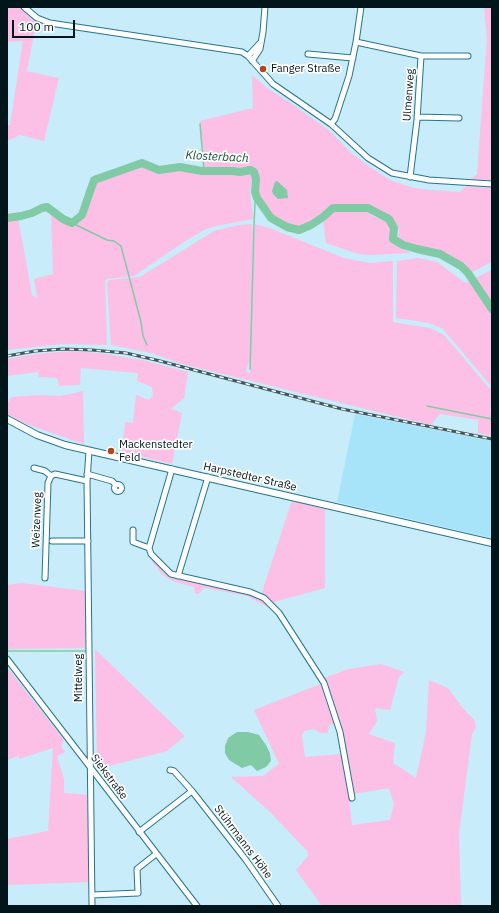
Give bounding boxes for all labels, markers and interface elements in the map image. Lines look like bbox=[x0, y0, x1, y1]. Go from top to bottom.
scale bar bbox=[14, 12, 77, 38]
text: 100 m bbox=[19, 19, 54, 34]
place label: Fanger Straße bbox=[271, 62, 340, 76]
marker: Fanger Straße bbox=[258, 64, 268, 74]
street label: Ulmenweg bbox=[401, 68, 417, 122]
water label: Klosterbach bbox=[185, 148, 249, 166]
place label: Mackenstedter Feld bbox=[119, 438, 193, 464]
marker: Mackenstedter Feld bbox=[106, 446, 116, 456]
street label: Harpstedter Straße bbox=[202, 460, 298, 494]
street label: Weizenweg bbox=[29, 492, 45, 548]
street label: Mittelweg bbox=[72, 654, 86, 702]
street label: Siekstraße bbox=[88, 752, 130, 802]
street label: Stührmanns Höhe bbox=[211, 803, 275, 881]

